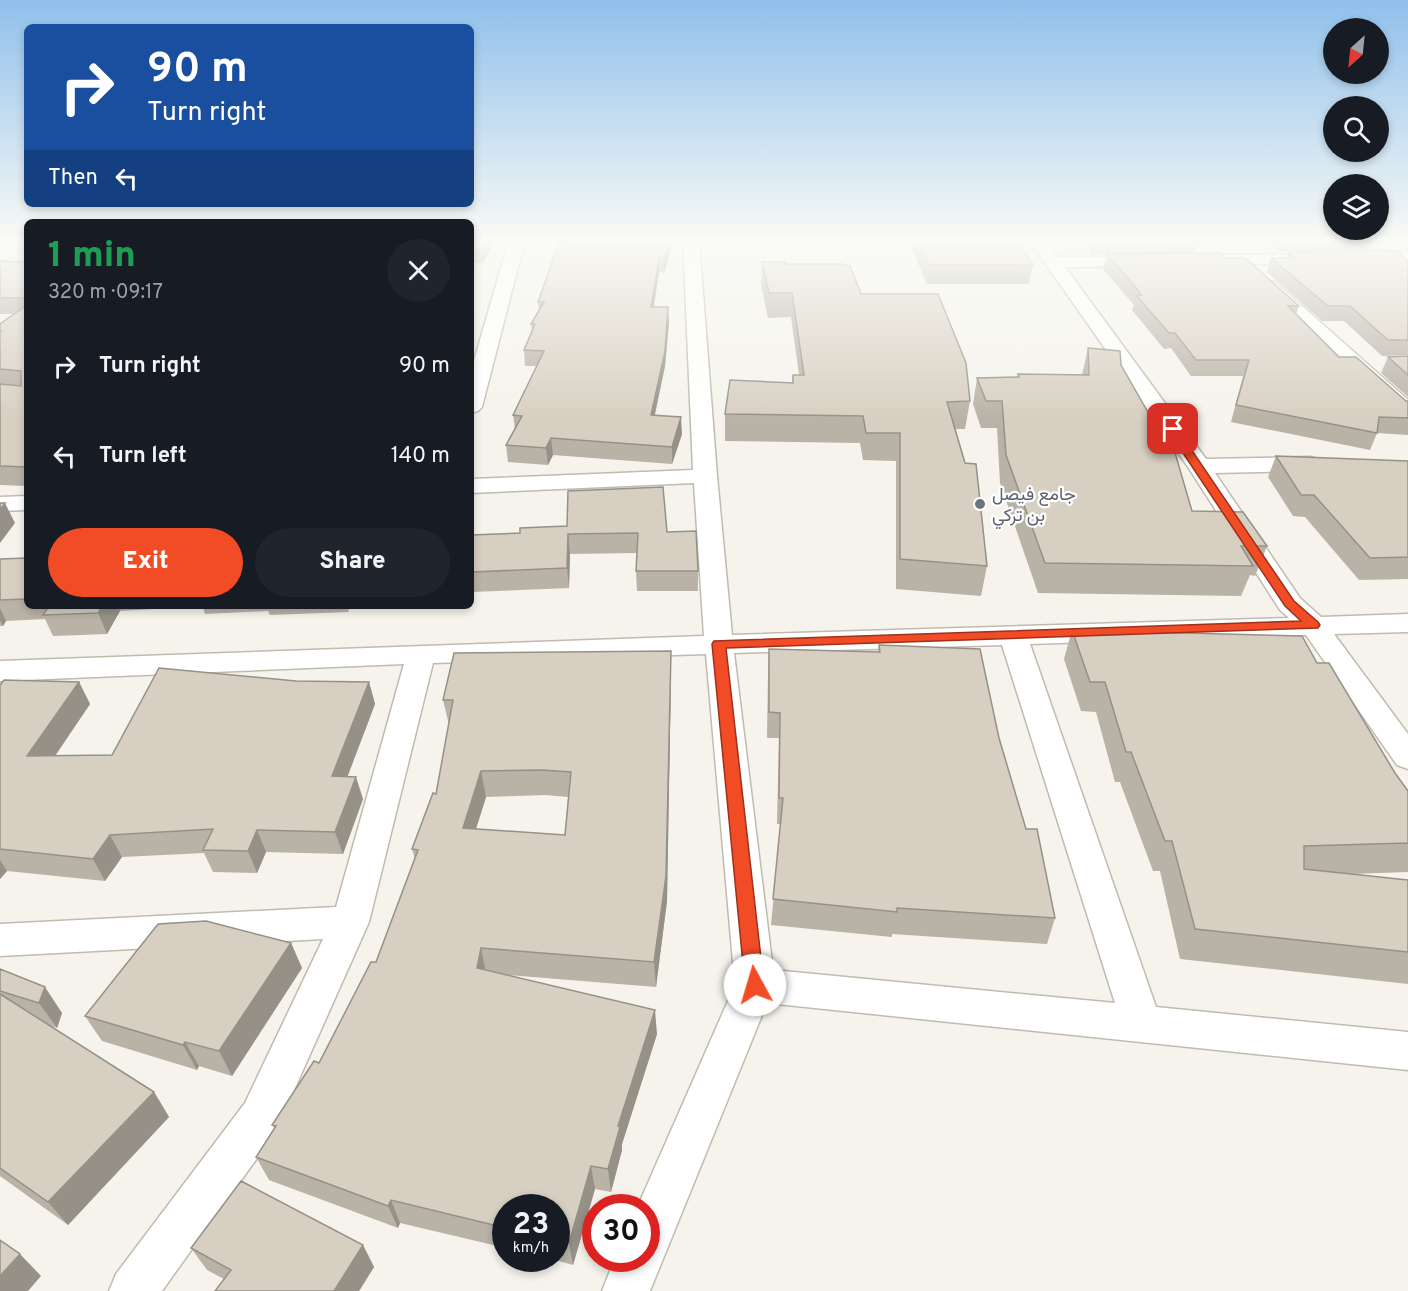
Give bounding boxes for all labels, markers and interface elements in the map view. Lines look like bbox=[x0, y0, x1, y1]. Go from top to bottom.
north arrow bbox=[1323, 18, 1389, 84]
map controls bbox=[1323, 18, 1389, 240]
text: 90 m bbox=[147, 44, 248, 97]
icon: right bbox=[48, 48, 126, 126]
text: Turn right bbox=[147, 96, 266, 130]
button: search bbox=[1323, 96, 1389, 162]
icon: left bbox=[110, 162, 143, 195]
text: Then bbox=[48, 165, 98, 192]
button: layers bbox=[1323, 174, 1389, 240]
text: 1 min bbox=[48, 234, 136, 280]
button: close bbox=[387, 239, 450, 302]
text: 320 m · 09:17 bbox=[48, 280, 163, 306]
icon: right bbox=[48, 350, 81, 383]
text: Turn right bbox=[99, 353, 201, 380]
text: 90 m bbox=[399, 353, 450, 380]
pin bbox=[1147, 403, 1198, 454]
icon: arrive bbox=[1156, 412, 1189, 445]
icon: left bbox=[48, 440, 81, 473]
text: Turn left bbox=[99, 443, 187, 470]
text: 140 m bbox=[391, 443, 450, 470]
place label: جامع فيصل بن تركي bbox=[992, 484, 1076, 530]
marker: جامع فيصل بن تركي bbox=[973, 497, 987, 511]
button: Exit bbox=[48, 528, 243, 597]
button: Share bbox=[255, 528, 450, 597]
position arrow bbox=[723, 953, 787, 1017]
speed limit sign: 30 bbox=[582, 1194, 660, 1272]
text: 23 bbox=[513, 1207, 549, 1244]
text: km/h bbox=[513, 1239, 549, 1258]

